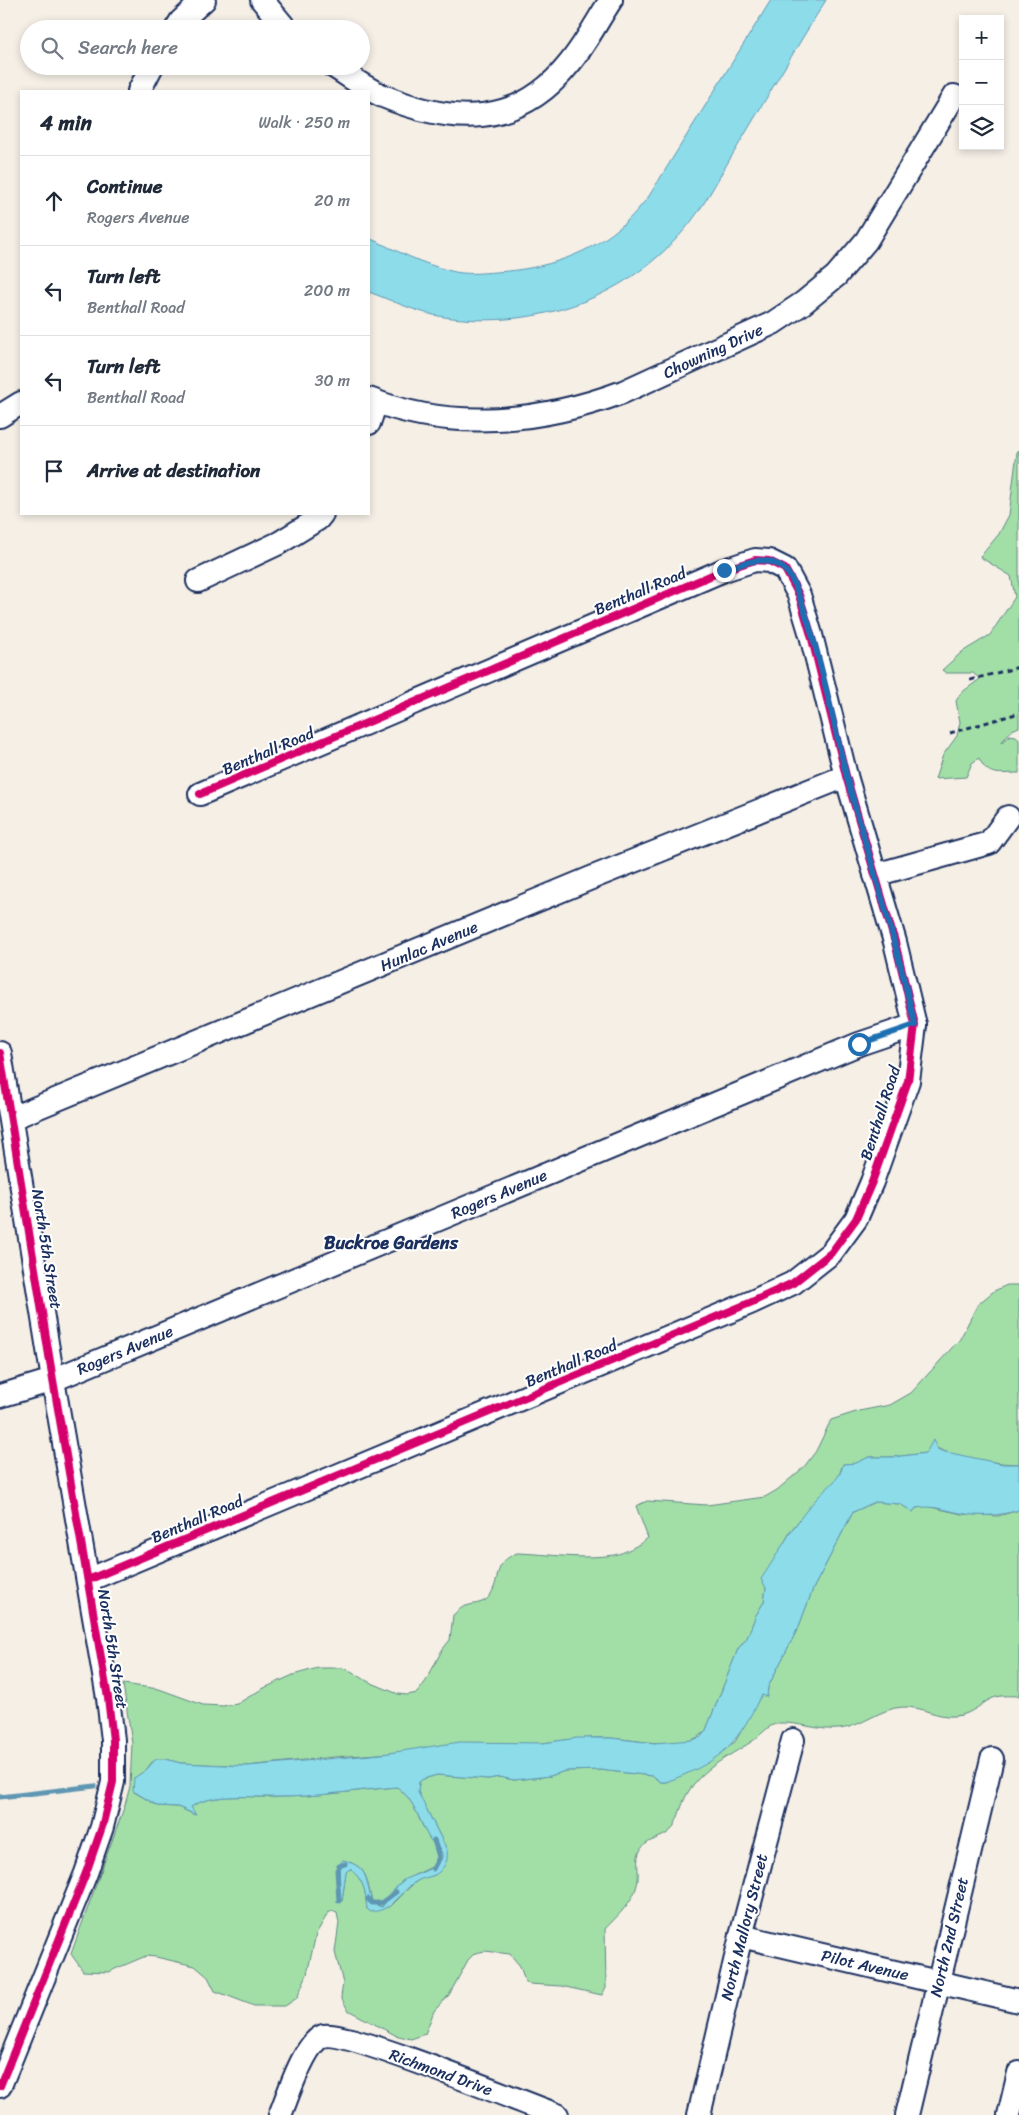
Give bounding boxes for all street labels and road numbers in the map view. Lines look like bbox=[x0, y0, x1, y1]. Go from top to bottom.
street label: Chowning Drive bbox=[658, 315, 768, 387]
street label: Benthall Road bbox=[589, 558, 692, 623]
street label: Benthall Road bbox=[217, 718, 320, 783]
street label: Hunlac Avenue bbox=[375, 912, 483, 980]
street label: Benthall Road bbox=[851, 1061, 909, 1164]
street label: Rogers Avenue bbox=[446, 1161, 552, 1227]
street label: North 5th Street bbox=[23, 1187, 71, 1311]
street label: Rogers Avenue bbox=[72, 1317, 178, 1383]
street label: Benthall Road bbox=[520, 1330, 623, 1395]
street label: Benthall Road bbox=[146, 1486, 249, 1551]
street label: North 5th Street bbox=[89, 1587, 137, 1711]
street label: North Mallory Street bbox=[712, 1851, 776, 2003]
street label: North 2nd Street bbox=[921, 1874, 977, 2000]
street label: Pilot Avenue bbox=[818, 1941, 912, 1989]
street label: Richmond Drive bbox=[385, 2040, 497, 2104]

